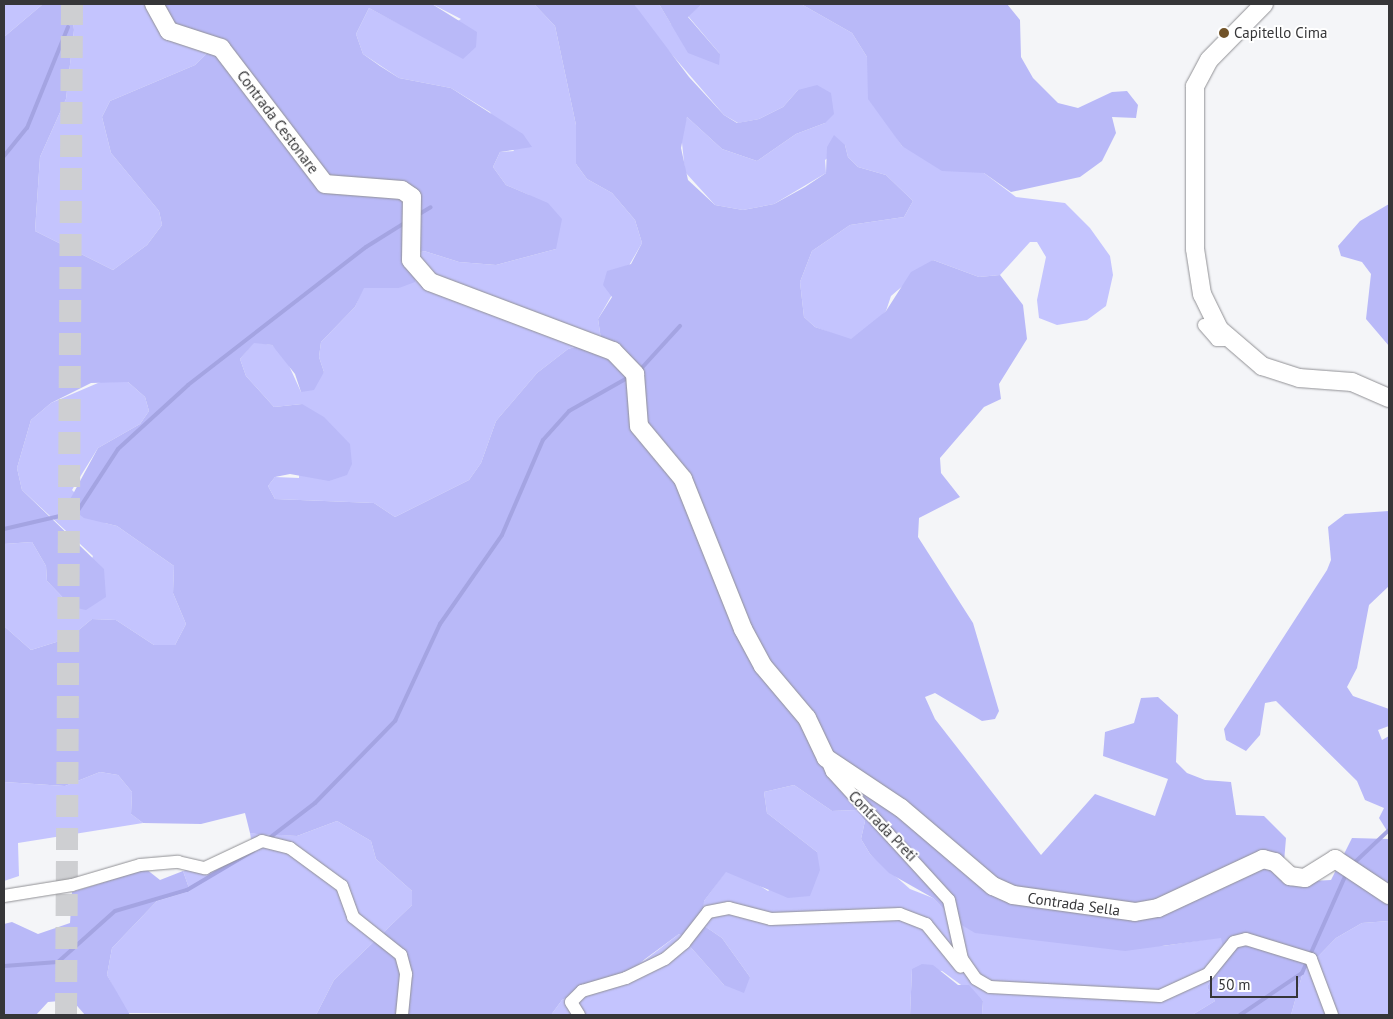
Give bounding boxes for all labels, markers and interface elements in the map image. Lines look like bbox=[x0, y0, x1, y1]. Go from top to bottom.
place label: Capitello Cima bbox=[1234, 24, 1327, 42]
marker: Capitello Cima bbox=[1218, 27, 1230, 39]
street label: Contrada Cestonare bbox=[233, 67, 323, 177]
street label: Contrada Preti bbox=[845, 787, 921, 865]
street label: Contrada Sella bbox=[1027, 889, 1121, 919]
scale bar bbox=[1213, 966, 1300, 998]
text: 50 m bbox=[1218, 975, 1251, 994]

